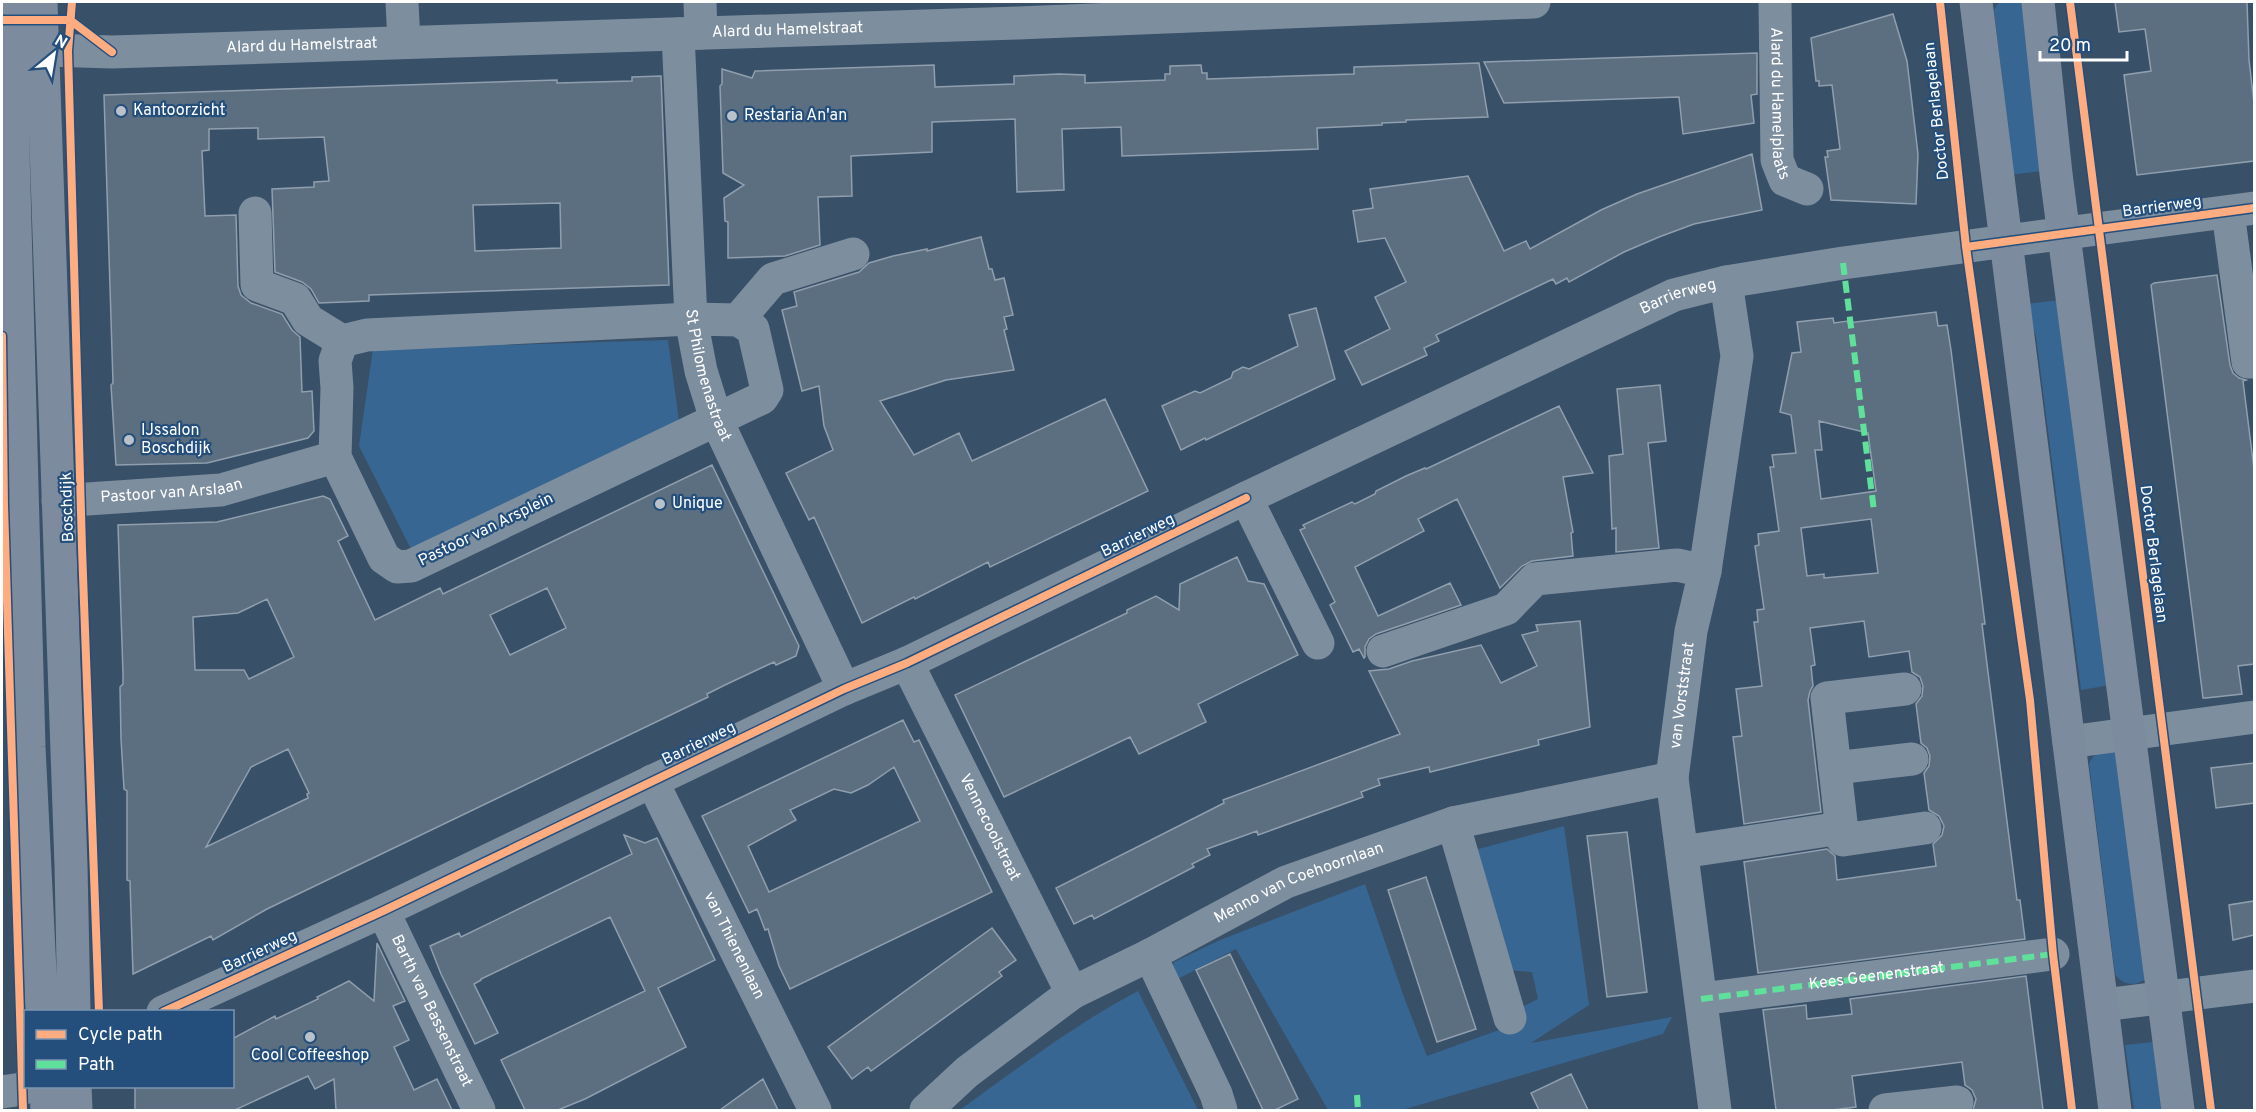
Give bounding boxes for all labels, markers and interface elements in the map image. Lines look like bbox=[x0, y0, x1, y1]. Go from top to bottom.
street label: Alard du Hamelstraat bbox=[712, 18, 864, 43]
north arrow bbox=[24, 24, 84, 84]
scale bar bbox=[2040, 24, 2127, 62]
street label: Alard du Hamelplaats bbox=[1765, 27, 1794, 183]
text: N bbox=[51, 31, 70, 54]
street label: Alard du Hamelstraat bbox=[226, 34, 378, 58]
text: 20 m bbox=[2049, 35, 2091, 58]
street label: Doctor Berlagelaan bbox=[1920, 41, 1954, 181]
place label: Kantoorzicht bbox=[133, 101, 226, 121]
marker: Kantoorzicht bbox=[114, 104, 128, 118]
place label: Restaria An'an bbox=[744, 106, 847, 126]
marker: Restaria An'an bbox=[725, 109, 739, 123]
street label: Barrierweg bbox=[2121, 192, 2203, 222]
street label: Barrierweg bbox=[1637, 275, 1718, 320]
street label: St Philomenastraat bbox=[681, 309, 735, 445]
place label: IJssalon Boschdijk bbox=[141, 421, 211, 459]
marker: IJssalon Boschdijk bbox=[122, 433, 136, 447]
street label: Boschdijk bbox=[57, 472, 79, 542]
street label: Pastoor van Arslaan bbox=[100, 474, 245, 508]
street label: Doctor Berlagelaan bbox=[2135, 484, 2171, 624]
street label: Pastoor van Arsplein bbox=[415, 489, 557, 571]
place label: Unique bbox=[672, 494, 723, 514]
marker: Unique bbox=[653, 497, 667, 511]
street label: Barrierweg bbox=[1098, 510, 1178, 562]
street label: van Vorststraat bbox=[1666, 641, 1699, 750]
street label: Barrierweg bbox=[659, 718, 739, 770]
street label: Vennecoolstraat bbox=[954, 771, 1024, 884]
street label: Menno van Coehoornlaan bbox=[1211, 838, 1387, 929]
street label: van Thienenlaan bbox=[699, 889, 769, 1003]
street label: Barrierweg bbox=[220, 926, 300, 978]
street label: Barth van Bassenstraat bbox=[386, 932, 476, 1090]
street label: Kees Geenenstraat bbox=[1808, 958, 1945, 995]
legend bbox=[24, 1010, 234, 1088]
text: Cycle path bbox=[78, 1024, 163, 1047]
marker: Cool Coffeeshop bbox=[303, 1030, 317, 1044]
place label: Cool Coffeeshop bbox=[251, 1046, 369, 1066]
text: Path bbox=[78, 1054, 115, 1077]

